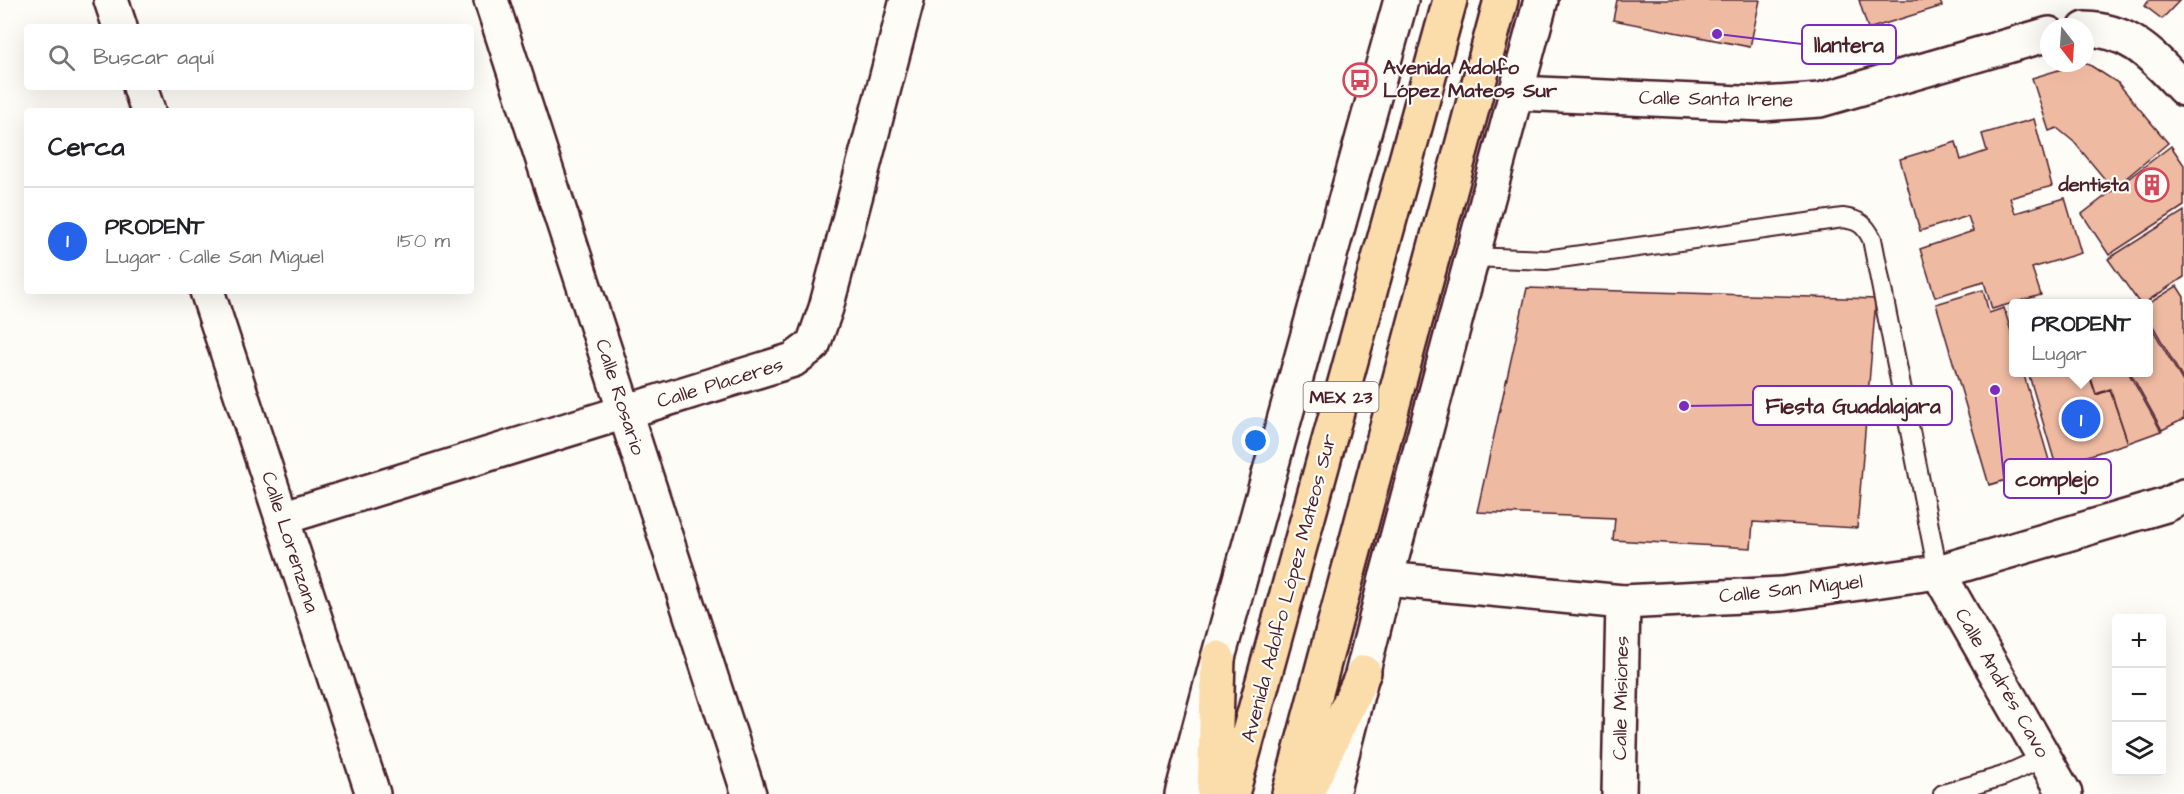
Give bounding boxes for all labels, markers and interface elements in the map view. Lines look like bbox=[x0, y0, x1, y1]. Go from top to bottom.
north arrow bbox=[2040, 18, 2094, 72]
search box bbox=[24, 24, 474, 90]
callout: llantera bbox=[1802, 25, 1896, 64]
text: llantera bbox=[1814, 31, 1884, 60]
icon: search bbox=[45, 41, 78, 74]
text: Buscar aquí bbox=[93, 42, 214, 73]
place label: Avenida Adolfo López Mateos Sur bbox=[1383, 54, 1558, 105]
bus stop icon: Avenida Adolfo López Mateos Sur bbox=[1342, 62, 1378, 98]
street label: Calle Santa Irene bbox=[1639, 84, 1794, 114]
text: Cerca bbox=[48, 129, 125, 165]
building icon: dentista bbox=[2134, 167, 2170, 203]
place label: dentista bbox=[2058, 171, 2130, 199]
text: PRODENT bbox=[105, 212, 204, 243]
text: 1 bbox=[66, 227, 69, 255]
text: 150 m bbox=[397, 227, 450, 255]
text: Lugar · Calle San Miguel bbox=[105, 243, 324, 271]
popup bbox=[2009, 299, 2153, 377]
text: PRODENT bbox=[2031, 309, 2131, 340]
street label: Calle Rosario bbox=[588, 335, 652, 459]
text: Lugar bbox=[2031, 340, 2087, 368]
street label: Calle Placeres bbox=[653, 350, 787, 416]
road number: MEX 23 bbox=[1304, 382, 1378, 412]
callout: Fiesta Guadalajara bbox=[1753, 386, 1952, 425]
text: Fiesta Guadalajara bbox=[1765, 392, 1941, 422]
pin: 1 bbox=[2062, 396, 2100, 442]
your location bbox=[1241, 426, 1270, 455]
street label: Avenida Adolfo López Mateos Sur bbox=[1234, 431, 1344, 745]
callout: complejo bbox=[2004, 459, 2111, 498]
text: complejo bbox=[2015, 465, 2099, 495]
street label: Calle Lorenzana bbox=[254, 468, 326, 616]
street label: Calle San Miguel bbox=[1718, 568, 1864, 611]
street label: Calle Andrés Cavo bbox=[1948, 603, 2056, 763]
map controls bbox=[2112, 614, 2166, 776]
button: + bbox=[2112, 614, 2166, 668]
street label: Calle Misiones bbox=[1606, 636, 1636, 760]
button: − bbox=[2112, 668, 2166, 722]
button: layers bbox=[2112, 722, 2166, 776]

